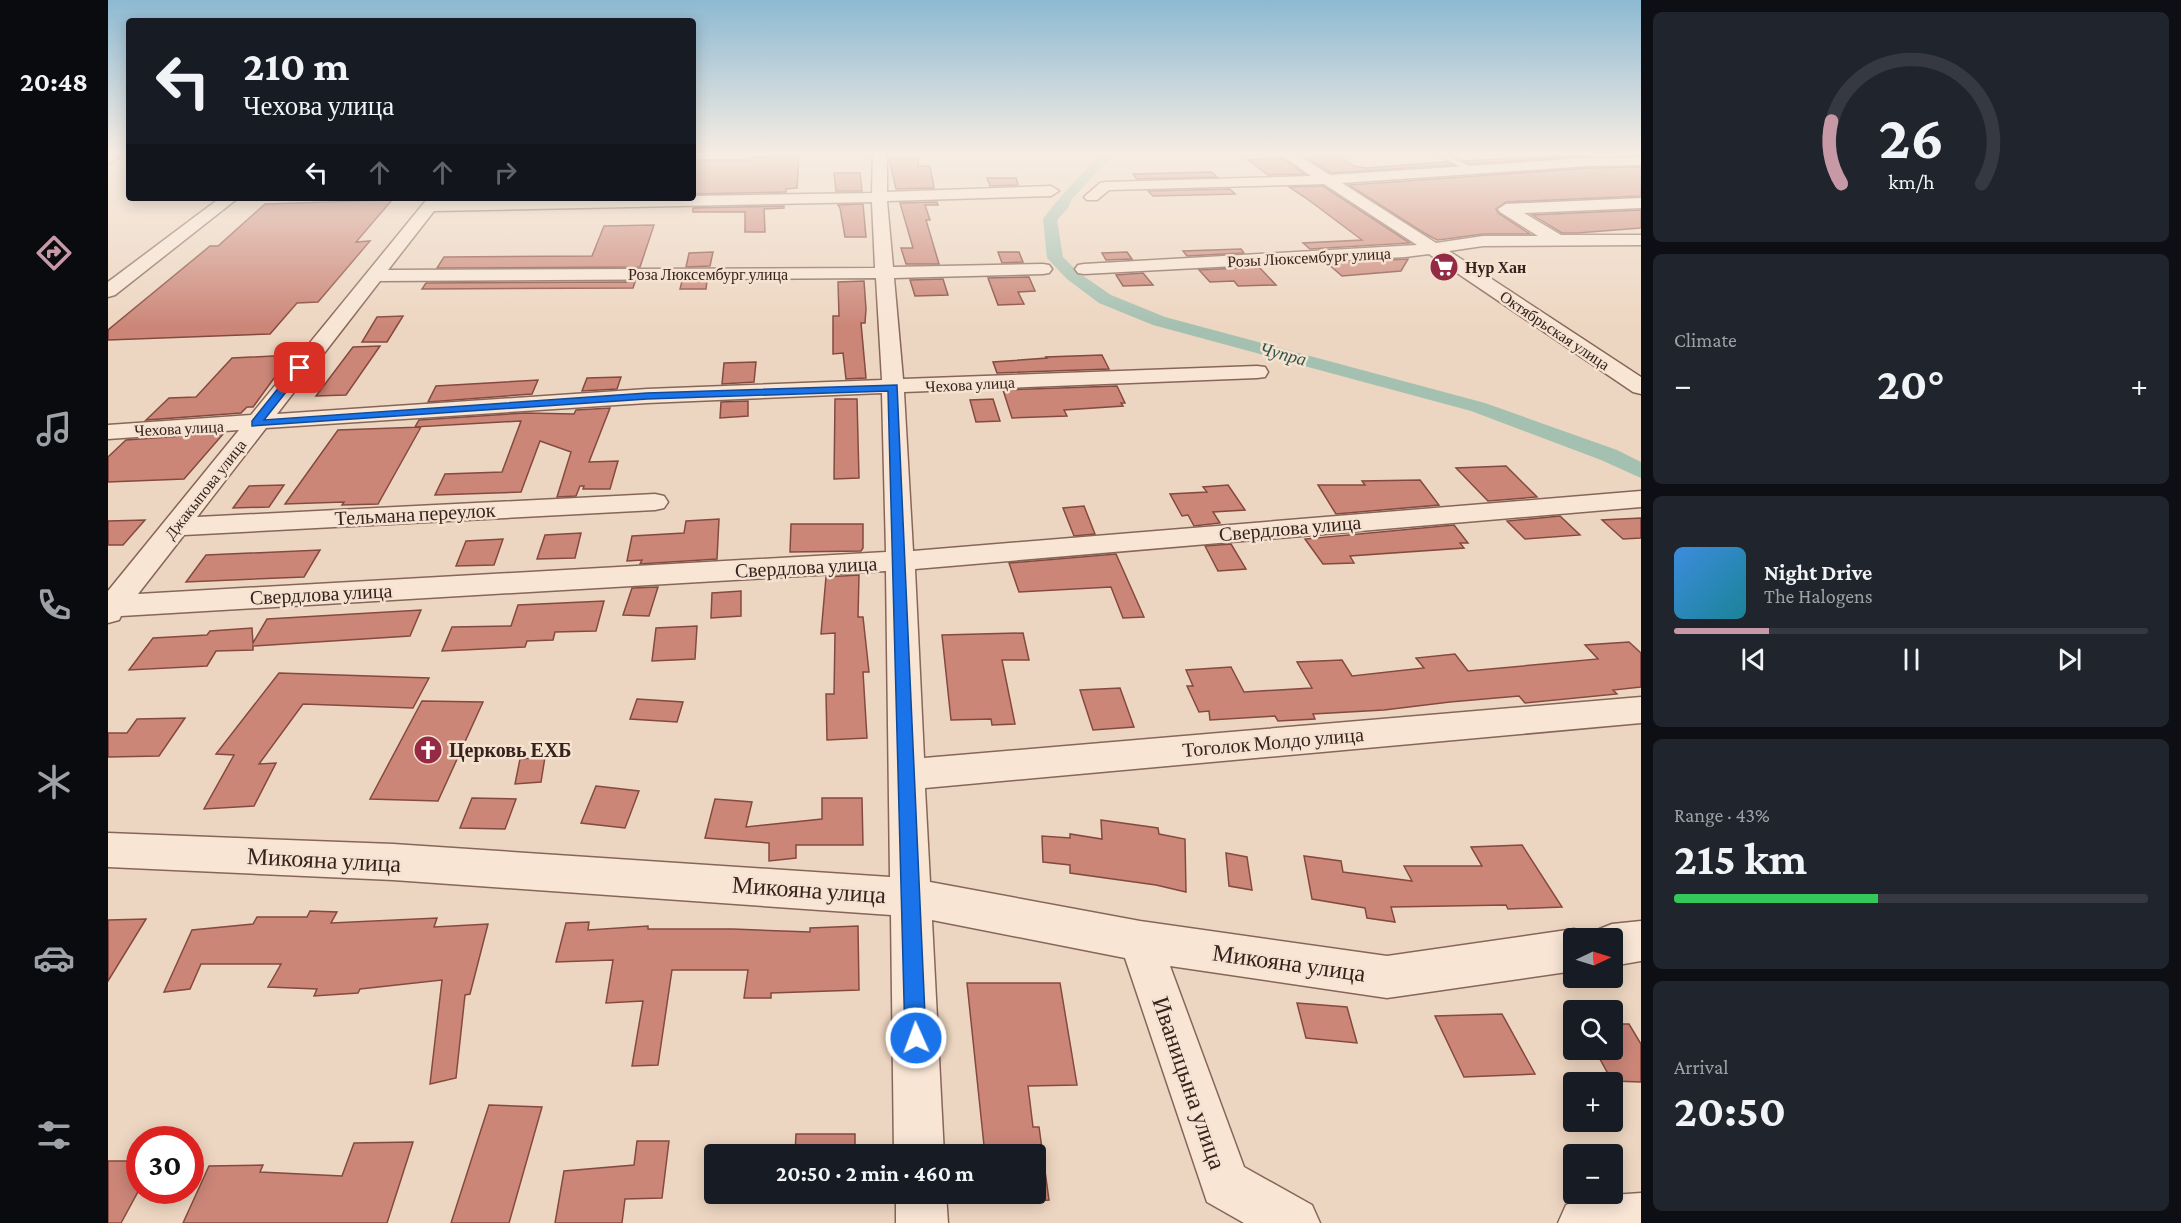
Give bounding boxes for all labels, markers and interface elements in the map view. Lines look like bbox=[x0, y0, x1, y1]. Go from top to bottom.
icon: left bbox=[144, 42, 222, 120]
text: 210 m bbox=[243, 42, 349, 89]
text: 20:48 bbox=[20, 67, 88, 97]
text: Чехова улица bbox=[243, 91, 394, 121]
text: 26 bbox=[1878, 102, 1944, 171]
icon: left bbox=[300, 156, 333, 189]
icon: ahead bbox=[363, 156, 396, 189]
icon: ahead bbox=[426, 156, 459, 189]
icon: right bbox=[489, 156, 522, 189]
text: km/h bbox=[1888, 170, 1935, 194]
icon: directions bbox=[33, 232, 75, 274]
street label: Розы Люксембург улица bbox=[1227, 245, 1391, 271]
supermarket icon: Нур Хан bbox=[1428, 251, 1460, 283]
place label: Нур Хан bbox=[1465, 259, 1526, 277]
street label: Роза Люксембург улица bbox=[628, 266, 788, 284]
street label: Октябрьская улица bbox=[1496, 287, 1613, 374]
text: Climate bbox=[1674, 329, 1737, 351]
water label: Чупра bbox=[1258, 338, 1308, 370]
pin bbox=[274, 342, 325, 393]
icon: arrive bbox=[283, 351, 316, 384]
text: 20° bbox=[1877, 359, 1945, 409]
text: − bbox=[1674, 366, 1691, 403]
text: + bbox=[2131, 366, 2148, 403]
street label: Чехова улица bbox=[925, 374, 1015, 396]
icon: music bbox=[33, 408, 75, 450]
street label: Чехова улица bbox=[134, 418, 224, 440]
street label: Джакыпова улица bbox=[161, 436, 250, 543]
street label: Тельмана переулок bbox=[334, 499, 496, 530]
street label: Свердлова улица bbox=[1218, 511, 1362, 546]
street label: Свердлова улица bbox=[734, 552, 878, 583]
text: Night Drive bbox=[1764, 560, 1872, 585]
street label: Свердлова улица bbox=[249, 579, 393, 610]
icon: phone bbox=[33, 584, 75, 626]
text: The Halogens bbox=[1764, 585, 1873, 607]
icon: previous bbox=[1737, 643, 1770, 676]
icon: pause bbox=[1895, 643, 1928, 676]
icon: next bbox=[2053, 643, 2086, 676]
street label: Тоголок Молдо улица bbox=[1181, 723, 1365, 762]
church icon: Церковь ЕХБ bbox=[412, 734, 444, 766]
place label: Церковь ЕХБ bbox=[449, 739, 572, 762]
icon: climate bbox=[33, 761, 75, 803]
text: Range · 43% bbox=[1674, 804, 1770, 826]
text: 215 km bbox=[1674, 834, 1807, 884]
street label: Микояна улица bbox=[246, 842, 402, 877]
street label: Микояна улица bbox=[731, 871, 887, 908]
north arrow bbox=[1563, 928, 1623, 988]
map controls bbox=[1563, 928, 1623, 1204]
icon: car bbox=[33, 937, 75, 979]
street label: Микояна улица bbox=[1211, 938, 1368, 987]
street label: Иваницына улица bbox=[1147, 993, 1232, 1173]
button: search bbox=[1563, 1000, 1623, 1060]
position arrow bbox=[884, 1006, 948, 1070]
text: Arrival bbox=[1674, 1056, 1728, 1078]
button: + bbox=[1563, 1072, 1623, 1132]
text: 20:50 bbox=[1674, 1086, 1786, 1136]
icon: filters bbox=[33, 1114, 75, 1156]
speed limit sign: 30 bbox=[126, 1126, 204, 1204]
button: − bbox=[1563, 1144, 1623, 1204]
text: 20:50 · 2 min · 460 m bbox=[776, 1161, 974, 1186]

